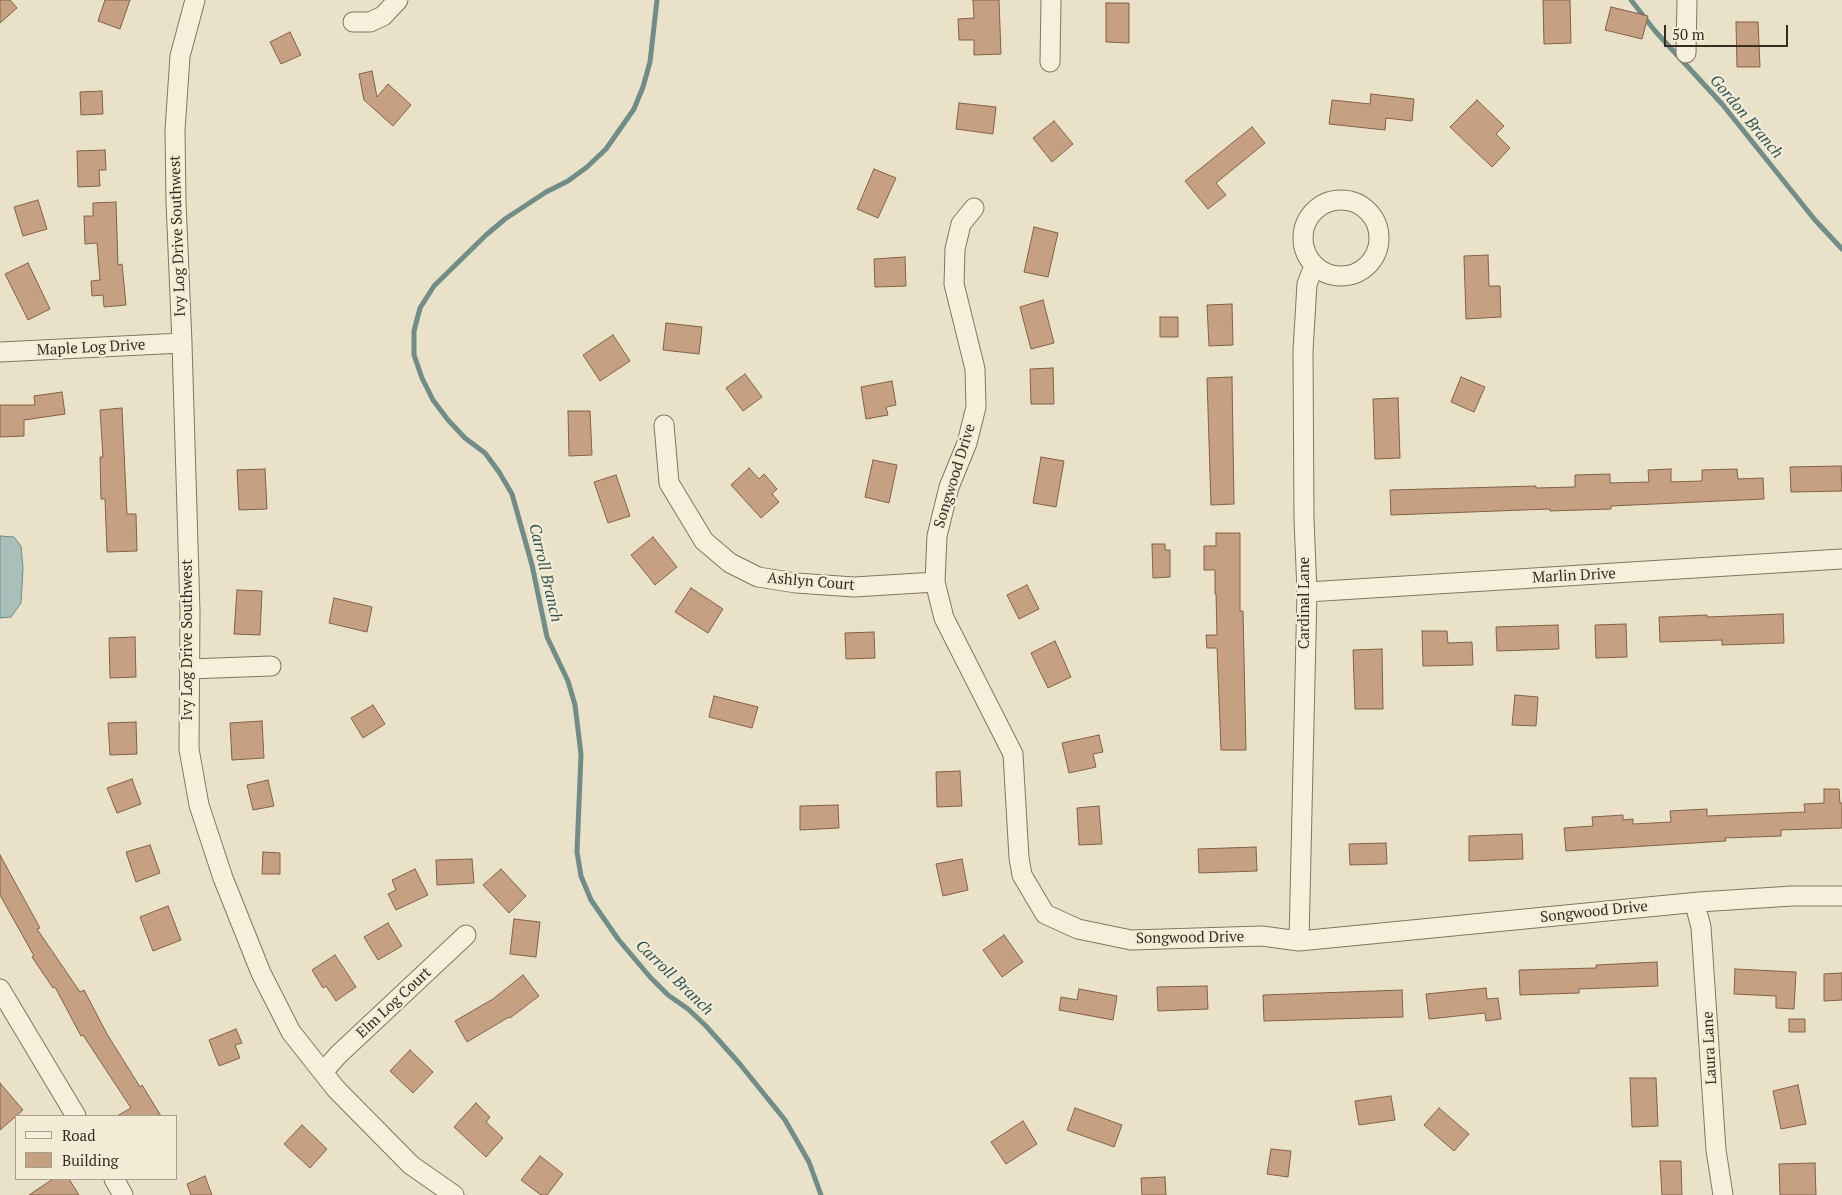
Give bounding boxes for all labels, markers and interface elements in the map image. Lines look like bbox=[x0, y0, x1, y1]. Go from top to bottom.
scale bar bbox=[1667, 15, 1791, 47]
text: 50 m bbox=[1672, 24, 1705, 44]
water label: Gordon Branch bbox=[1705, 71, 1787, 163]
street label: Ivy Log Drive Southwest bbox=[166, 155, 190, 317]
street label: Maple Log Drive bbox=[36, 336, 146, 360]
street label: Songwood Drive bbox=[931, 422, 979, 530]
water label: Carroll Branch bbox=[524, 522, 566, 624]
street label: Cardinal Lane bbox=[1296, 557, 1314, 649]
street label: Ivy Log Drive Southwest bbox=[179, 559, 197, 721]
street label: Marlin Drive bbox=[1532, 565, 1616, 587]
street label: Ashlyn Court bbox=[767, 569, 855, 595]
street label: Songwood Drive bbox=[1539, 897, 1649, 927]
street label: Songwood Drive bbox=[1136, 928, 1244, 948]
water label: Carroll Branch bbox=[631, 936, 717, 1020]
street label: Elm Log Court bbox=[353, 964, 435, 1042]
street label: Laura Lane bbox=[1699, 1011, 1721, 1085]
legend bbox=[15, 1115, 178, 1180]
text: Road bbox=[62, 1125, 95, 1145]
text: Building bbox=[62, 1150, 119, 1170]

